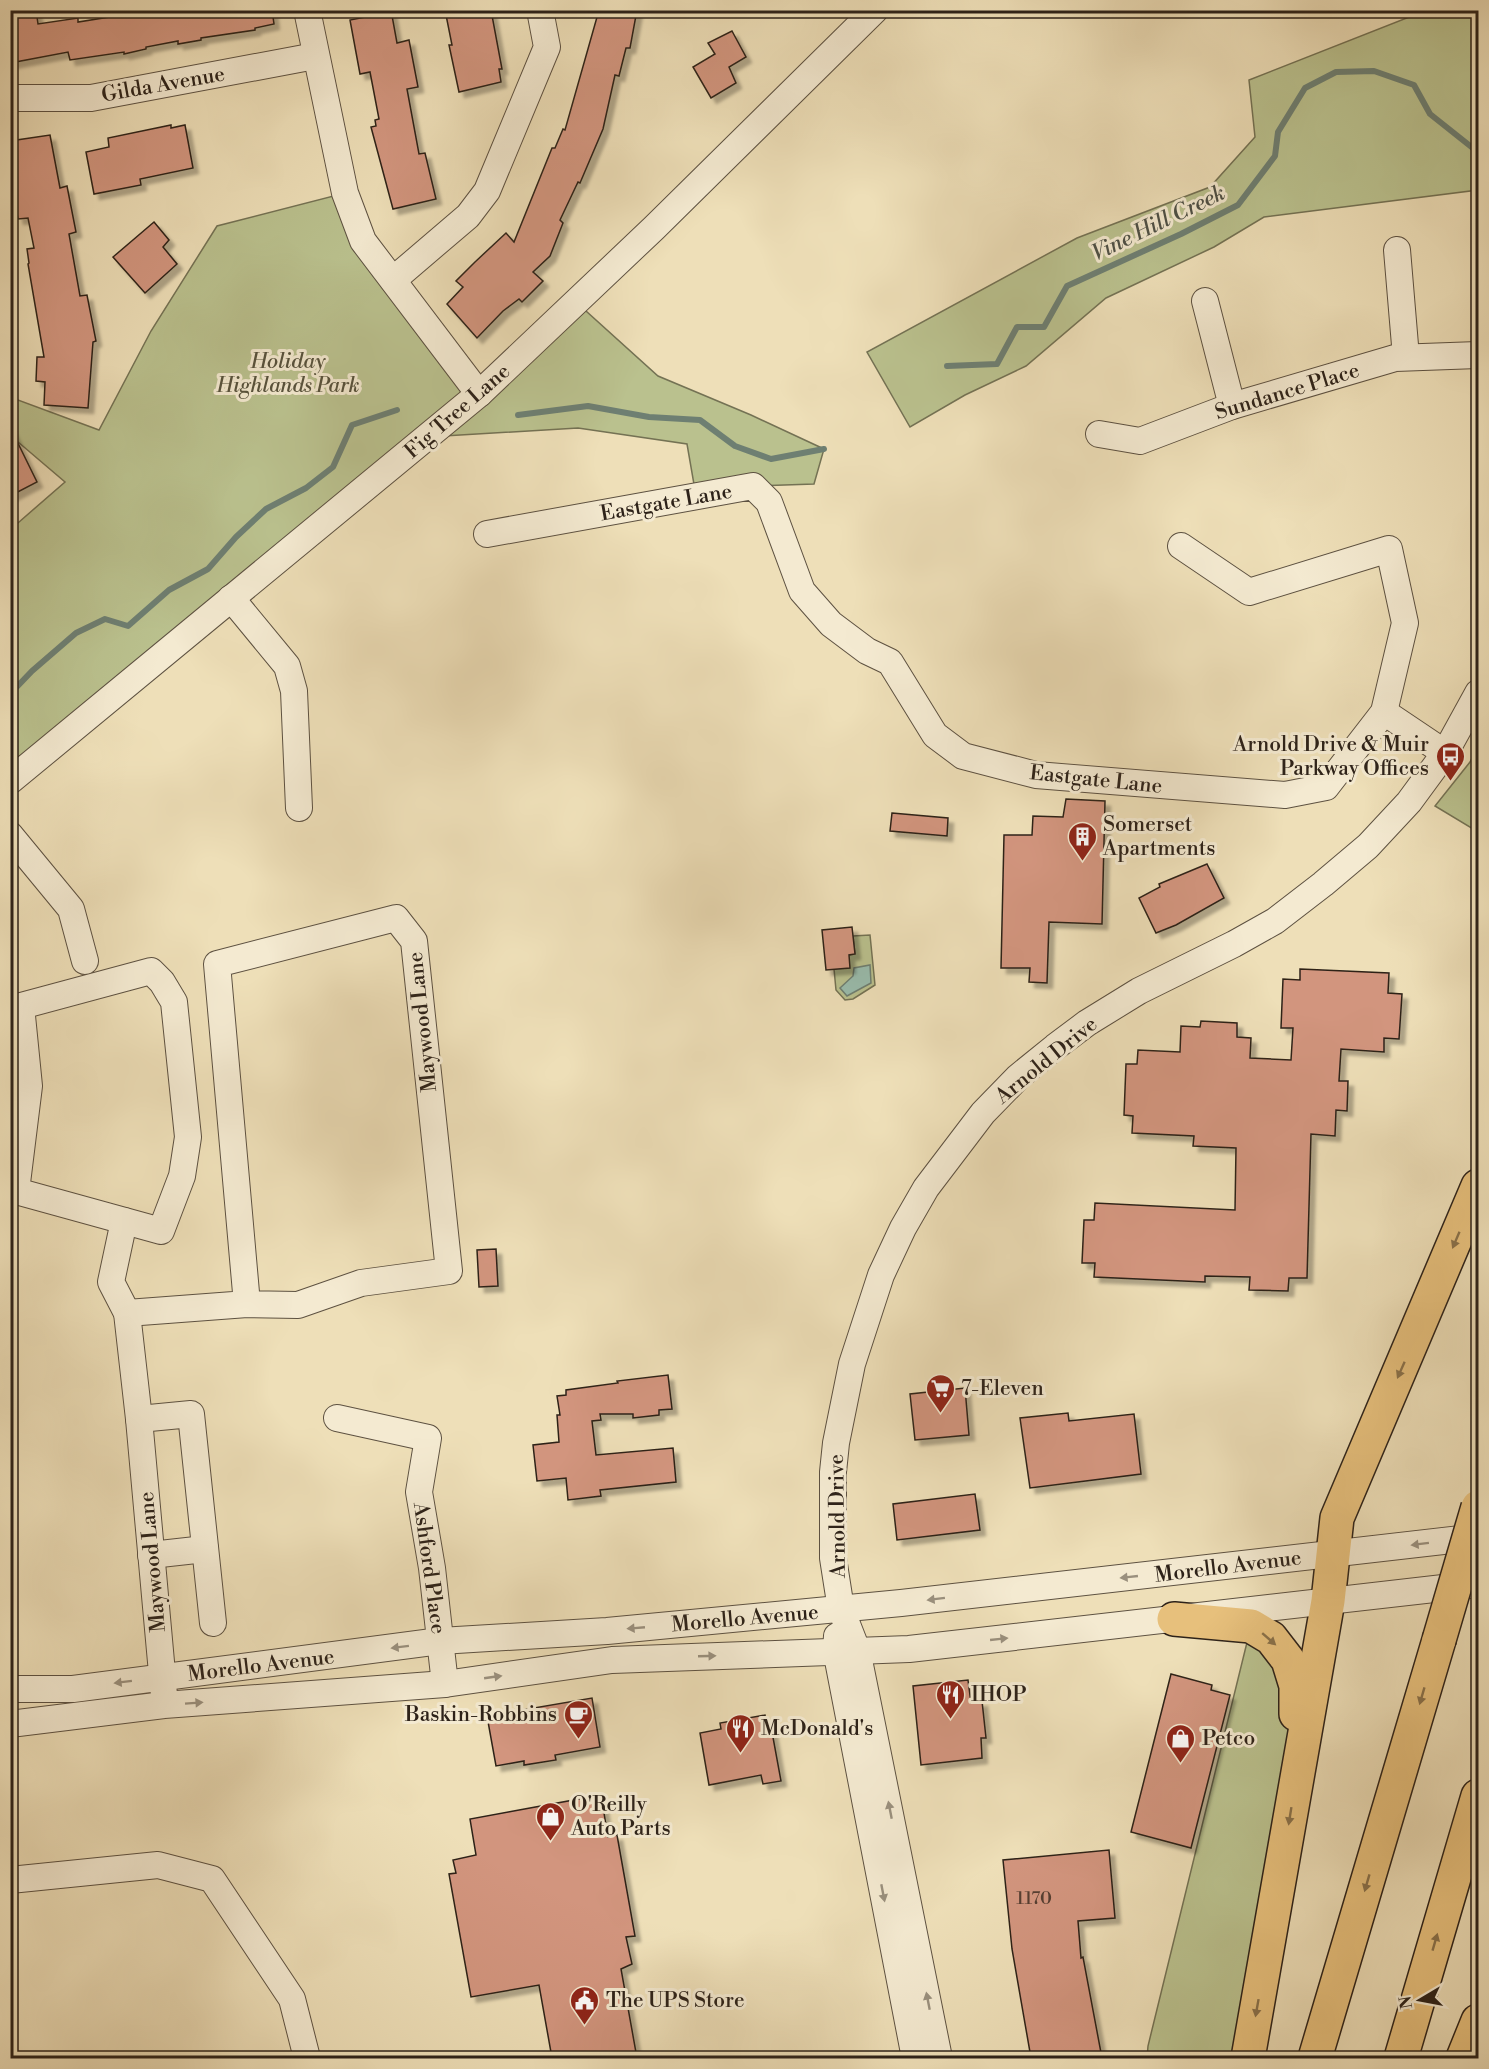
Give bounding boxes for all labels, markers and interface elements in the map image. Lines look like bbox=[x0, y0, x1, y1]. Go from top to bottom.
street label: Gilda Avenue bbox=[100, 61, 227, 109]
water label: Vine Hill Creek bbox=[1088, 179, 1230, 267]
park label: Holiday Highlands Park bbox=[216, 349, 359, 399]
street label: Sundance Place bbox=[1212, 358, 1363, 426]
street label: Fig Tree Lane bbox=[399, 359, 516, 465]
street label: Eastgate Lane bbox=[598, 479, 734, 527]
place label: Arnold Drive & Muir Parkway Offices bbox=[1232, 732, 1429, 782]
bus stop icon: Arnold Drive & Muir Parkway Offices bbox=[1434, 740, 1466, 782]
street label: Eastgate Lane bbox=[1028, 760, 1164, 800]
place label: Somerset Apartments bbox=[1102, 812, 1215, 862]
building icon: Somerset Apartments bbox=[1066, 820, 1098, 862]
street label: Maywood Lane bbox=[403, 950, 443, 1093]
street label: Arnold Drive bbox=[989, 1012, 1103, 1111]
one-way arrow bbox=[1451, 1232, 1461, 1250]
one-way arrow bbox=[1396, 1361, 1405, 1379]
supermarket icon: 7-Eleven bbox=[924, 1372, 956, 1414]
place label: 7-Eleven bbox=[961, 1376, 1044, 1402]
street label: Arnold Drive bbox=[824, 1454, 852, 1579]
street label: Maywood Lane bbox=[134, 1491, 172, 1633]
street label: Ashford Place bbox=[407, 1500, 451, 1636]
one-way arrow bbox=[1411, 1539, 1430, 1548]
street label: Morello Avenue bbox=[1153, 1545, 1303, 1589]
one-way arrow bbox=[1120, 1572, 1139, 1582]
one-way arrow bbox=[926, 1594, 945, 1604]
street label: Morello Avenue bbox=[670, 1600, 820, 1638]
one-way arrow bbox=[627, 1623, 646, 1633]
one-way arrow bbox=[1262, 1632, 1277, 1646]
one-way arrow bbox=[990, 1634, 1009, 1643]
one-way arrow bbox=[390, 1642, 409, 1651]
street label: Morello Avenue bbox=[186, 1644, 336, 1688]
one-way arrow bbox=[698, 1652, 717, 1661]
one-way arrow bbox=[483, 1673, 502, 1682]
one-way arrow bbox=[114, 1678, 133, 1687]
restaurant icon: IHOP bbox=[934, 1678, 966, 1720]
place label: IHOP bbox=[971, 1682, 1027, 1708]
one-way arrow bbox=[1417, 1687, 1426, 1705]
one-way arrow bbox=[184, 1698, 203, 1707]
cafe icon: Baskin-Robbins bbox=[562, 1698, 594, 1740]
place label: Baskin-Robbins bbox=[404, 1702, 557, 1728]
restaurant icon: McDonald's bbox=[724, 1712, 756, 1754]
place label: McDonald's bbox=[761, 1716, 873, 1742]
shop icon: Petco bbox=[1165, 1722, 1197, 1764]
place label: Petco bbox=[1202, 1726, 1255, 1752]
place label: O'Reilly Auto Parts bbox=[570, 1792, 671, 1842]
shop icon: O'Reilly Auto Parts bbox=[534, 1800, 566, 1842]
one-way arrow bbox=[884, 1801, 894, 1819]
one-way arrow bbox=[1285, 1807, 1294, 1826]
one-way arrow bbox=[1362, 1874, 1371, 1892]
one-way arrow bbox=[879, 1884, 888, 1903]
house number: 1170 bbox=[1016, 1887, 1052, 1910]
one-way arrow bbox=[1431, 1933, 1440, 1951]
north arrow bbox=[1390, 1970, 1450, 2030]
public building icon: The UPS Store bbox=[569, 1984, 601, 2026]
place label: The UPS Store bbox=[606, 1988, 745, 2014]
one-way arrow bbox=[923, 1991, 932, 2010]
text: N bbox=[1395, 1994, 1417, 2010]
one-way arrow bbox=[1252, 1999, 1261, 2018]

